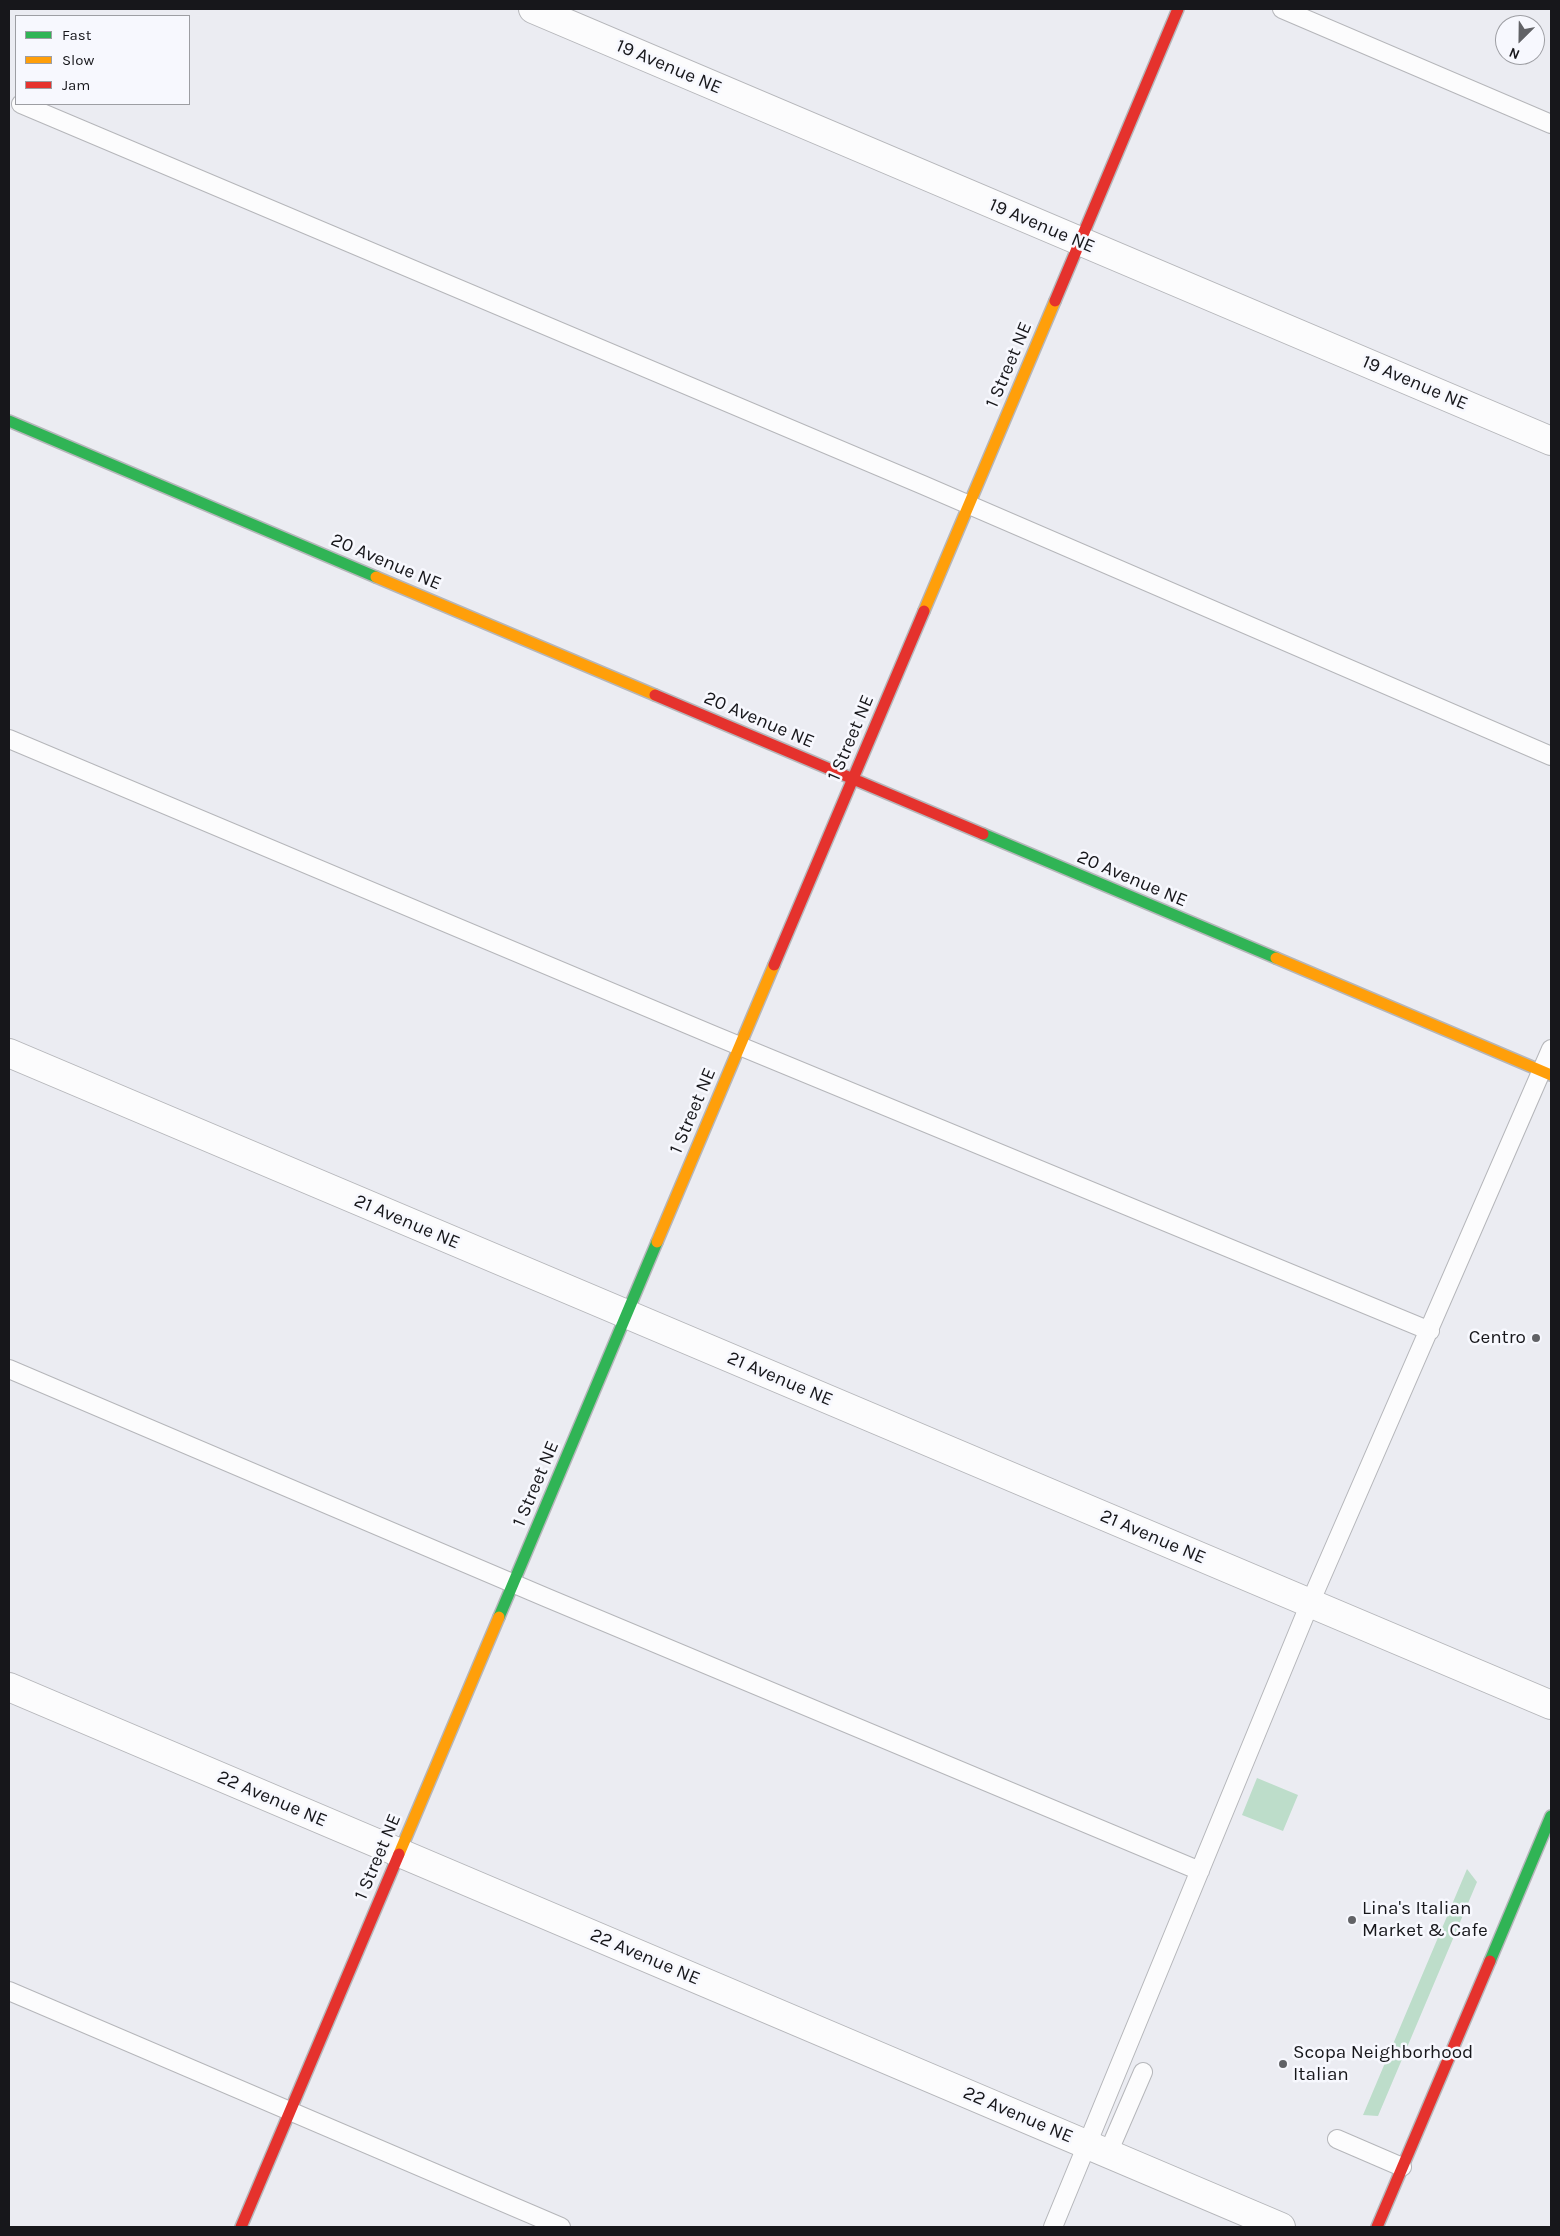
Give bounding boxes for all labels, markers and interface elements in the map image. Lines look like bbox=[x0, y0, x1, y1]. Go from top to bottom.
legend bbox=[15, 15, 190, 105]
north arrow bbox=[1495, 15, 1545, 65]
text: Fast bbox=[62, 26, 91, 44]
street label: 19 Avenue NE bbox=[613, 35, 725, 99]
text: N bbox=[1506, 44, 1522, 63]
text: Slow bbox=[62, 51, 94, 69]
text: Jam bbox=[62, 76, 90, 94]
street label: 19 Avenue NE bbox=[986, 194, 1098, 258]
street label: 1 Street NE bbox=[981, 319, 1037, 411]
street label: 19 Avenue NE bbox=[1359, 351, 1471, 415]
street label: 20 Avenue NE bbox=[327, 529, 445, 595]
street label: 20 Avenue NE bbox=[700, 687, 818, 753]
street label: 1 Street NE bbox=[823, 692, 879, 784]
street label: 20 Avenue NE bbox=[1073, 846, 1191, 912]
street label: 1 Street NE bbox=[665, 1065, 721, 1157]
street label: 21 Avenue NE bbox=[351, 1190, 463, 1254]
place label: Centro bbox=[1469, 1327, 1526, 1349]
marker: Centro bbox=[1530, 1332, 1542, 1344]
street label: 21 Avenue NE bbox=[724, 1347, 836, 1411]
street label: 1 Street NE bbox=[508, 1438, 564, 1530]
street label: 21 Avenue NE bbox=[1097, 1505, 1209, 1569]
street label: 22 Avenue NE bbox=[214, 1766, 330, 1832]
street label: 1 Street NE bbox=[350, 1811, 406, 1903]
place label: Lina's Italian Market & Cafe bbox=[1362, 1898, 1488, 1942]
marker: Lina's Italian Market & Cafe bbox=[1346, 1914, 1358, 1926]
street label: 22 Avenue NE bbox=[587, 1924, 703, 1990]
place label: Scopa Neighborhood Italian bbox=[1293, 2042, 1473, 2086]
marker: Scopa Neighborhood Italian bbox=[1277, 2058, 1289, 2070]
street label: 22 Avenue NE bbox=[960, 2082, 1076, 2148]

